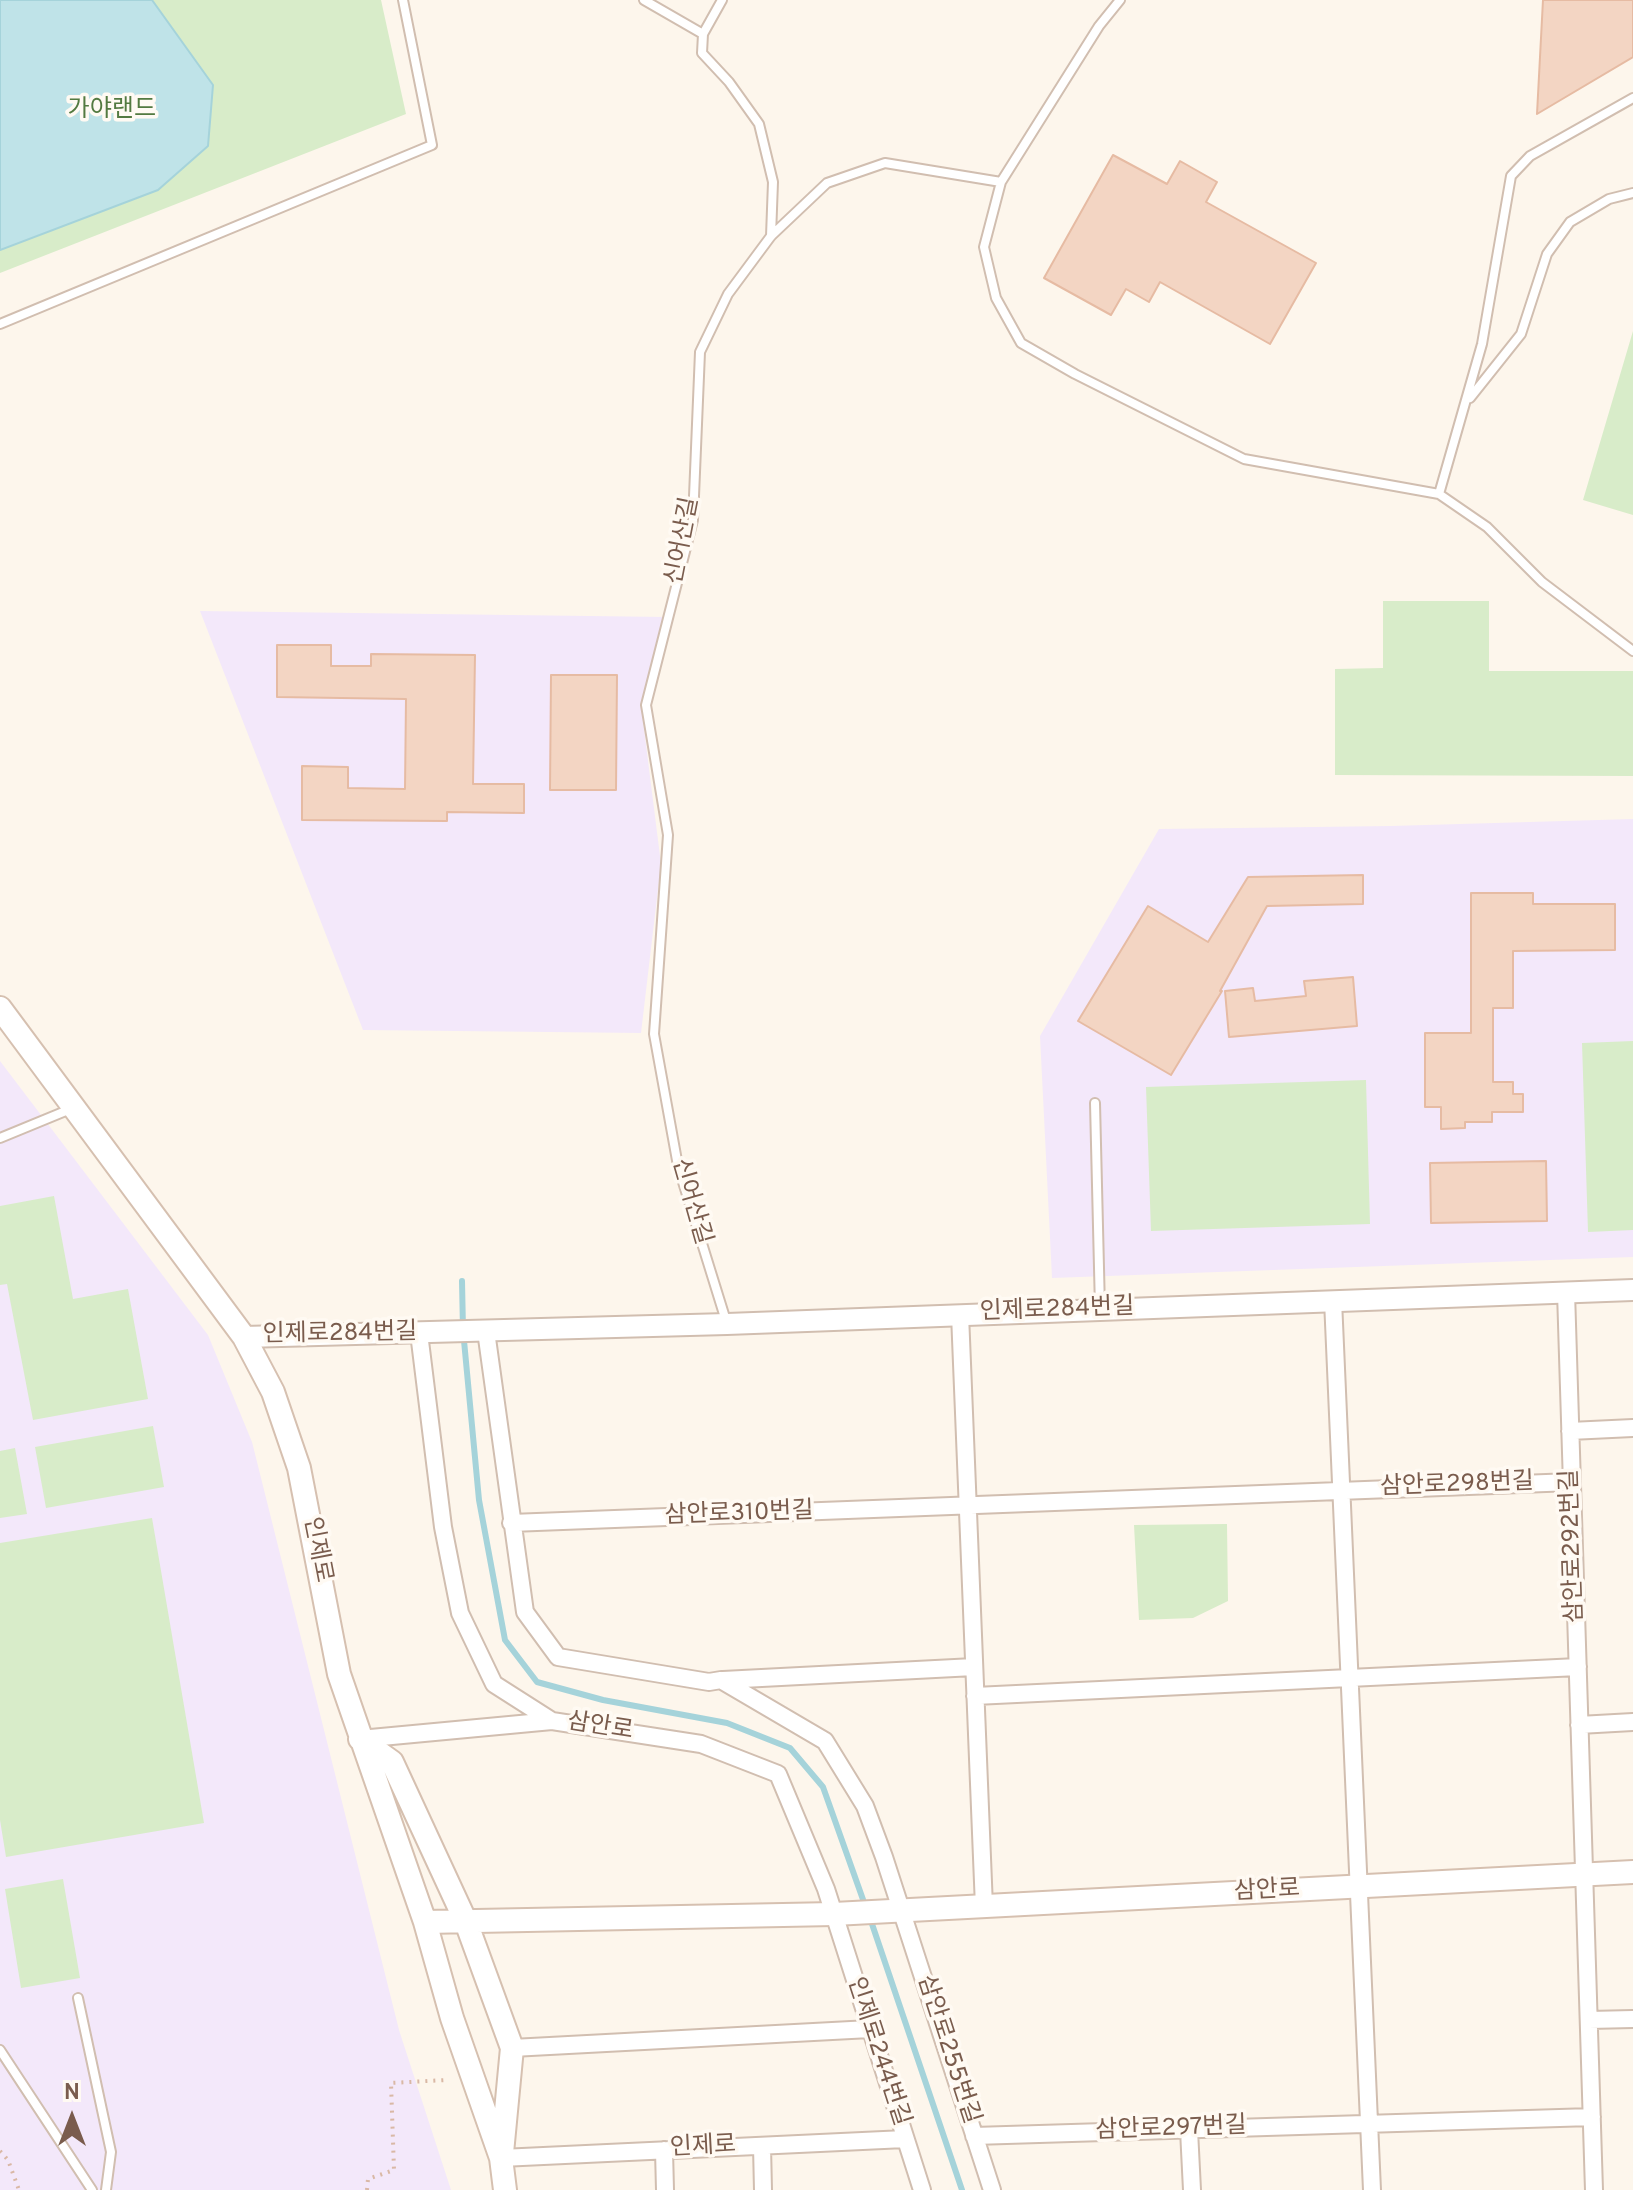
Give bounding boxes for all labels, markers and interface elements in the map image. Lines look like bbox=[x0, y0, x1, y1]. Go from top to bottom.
park label: 가야랜드 bbox=[68, 97, 156, 125]
street label: 신어산길 bbox=[661, 495, 707, 587]
street label: 신어산길 bbox=[664, 1156, 716, 1248]
street label: 인제로284번길 bbox=[979, 1294, 1135, 1328]
street label: 인제로284번길 bbox=[262, 1319, 418, 1351]
street label: 삼안로292번길 bbox=[1557, 1468, 1591, 1624]
street label: 삼안로298번길 bbox=[1380, 1469, 1534, 1503]
street label: 삼안로310번길 bbox=[664, 1498, 814, 1532]
street label: 인제로 bbox=[296, 1515, 336, 1585]
street label: 삼안로 bbox=[565, 1709, 635, 1747]
street label: 삼안로 bbox=[1233, 1876, 1301, 1908]
street label: 삼안로255번길 bbox=[909, 1972, 985, 2128]
street label: 인제로244번길 bbox=[839, 1974, 915, 2130]
north arrow bbox=[32, 2078, 112, 2158]
text: N bbox=[64, 2080, 80, 2107]
street label: 삼안로297번길 bbox=[1095, 2113, 1247, 2147]
street label: 인제로 bbox=[669, 2132, 737, 2164]

